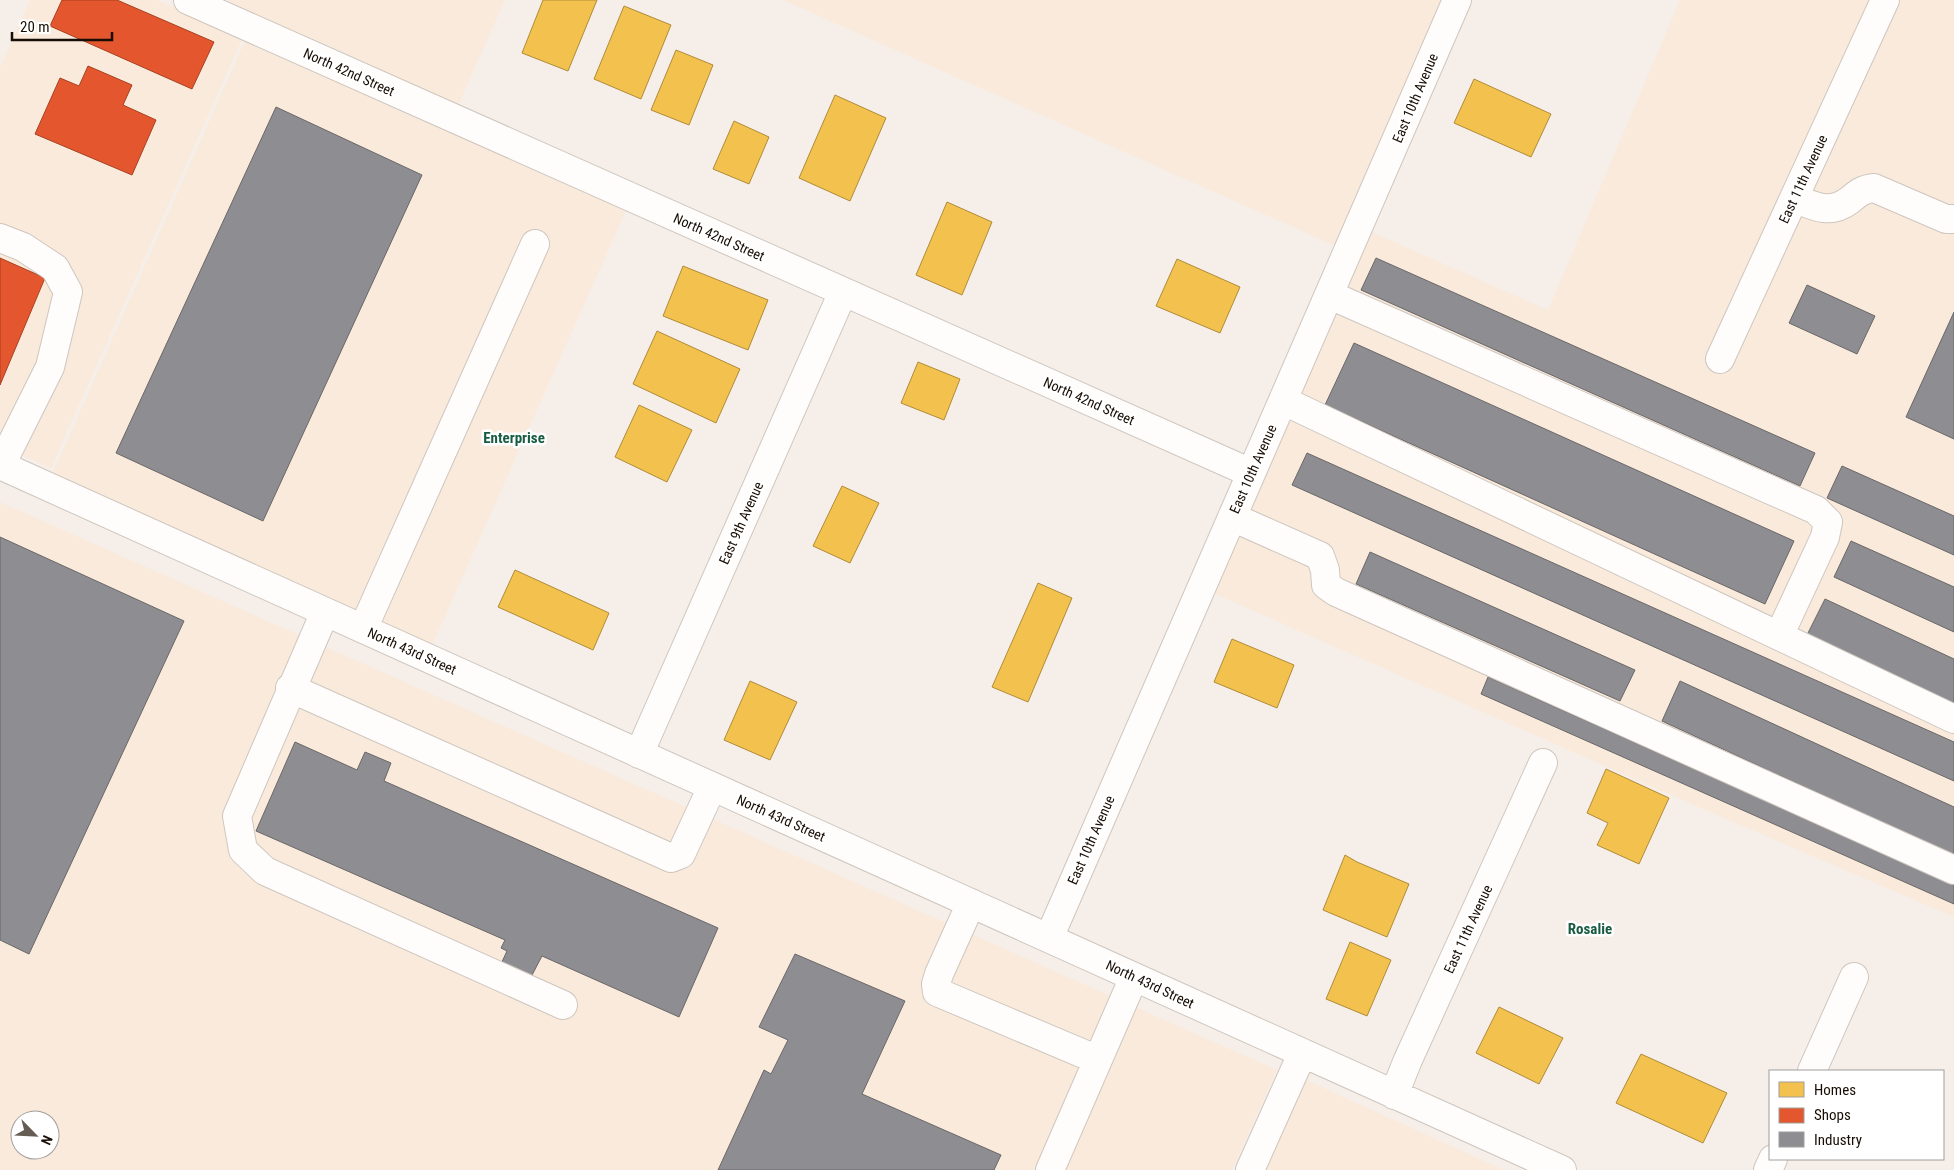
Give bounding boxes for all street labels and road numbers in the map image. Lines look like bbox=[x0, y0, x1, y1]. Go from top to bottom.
street label: North 42nd Street bbox=[301, 45, 397, 99]
street label: East 10th Avenue bbox=[1389, 50, 1441, 145]
street label: East 11th Avenue bbox=[1776, 132, 1831, 226]
street label: North 42nd Street bbox=[671, 210, 767, 264]
street label: North 42nd Street bbox=[1041, 374, 1137, 428]
street label: East 10th Avenue bbox=[1226, 422, 1280, 516]
street label: East 9th Avenue bbox=[716, 479, 767, 567]
street label: North 43rd Street bbox=[365, 624, 459, 678]
street label: North 43rd Street bbox=[734, 791, 828, 845]
street label: East 10th Avenue bbox=[1064, 793, 1118, 887]
street label: East 11th Avenue bbox=[1441, 882, 1496, 976]
street label: North 43rd Street bbox=[1103, 957, 1197, 1011]

